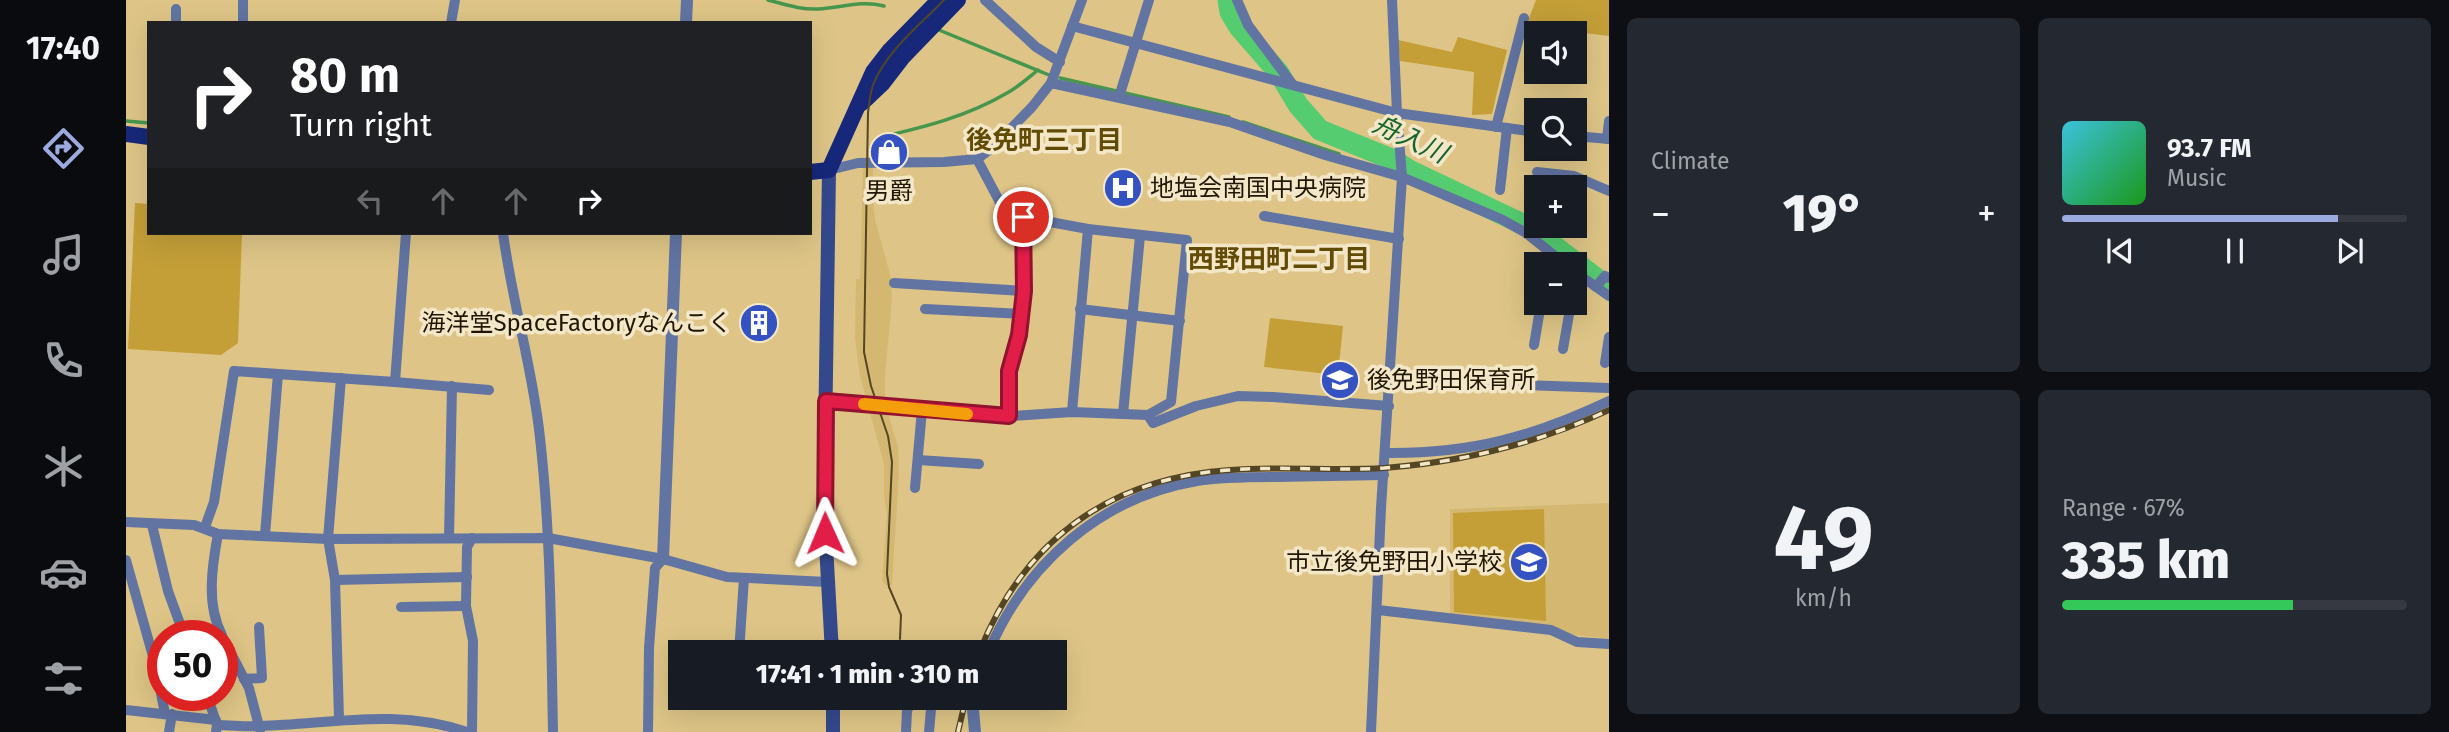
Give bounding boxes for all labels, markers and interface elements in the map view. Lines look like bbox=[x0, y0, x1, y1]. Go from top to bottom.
map controls bbox=[1524, 21, 1587, 315]
button: sound bbox=[1524, 21, 1587, 84]
text: 17:40 bbox=[26, 29, 100, 67]
text: 80 m bbox=[290, 46, 400, 105]
icon: right bbox=[175, 49, 266, 140]
button: search bbox=[1524, 98, 1587, 161]
text: Turn right bbox=[290, 106, 432, 144]
water label: 舟入川 bbox=[1368, 108, 1455, 171]
icon: directions bbox=[39, 124, 88, 173]
district label: 後免町三丁目 bbox=[966, 125, 1122, 156]
shop icon: 男爵 bbox=[868, 131, 910, 173]
text: 93.7 FM bbox=[2167, 133, 2252, 164]
text: Climate bbox=[1651, 147, 1730, 175]
text: Music bbox=[2167, 164, 2227, 192]
hospital icon: 地塩会南国中央病院 bbox=[1102, 167, 1144, 209]
place label: 地塩会南国中央病院 bbox=[1150, 174, 1366, 202]
button: + bbox=[1524, 175, 1587, 238]
place label: 男爵 bbox=[865, 177, 913, 205]
icon: left bbox=[351, 182, 389, 220]
icon: ahead bbox=[424, 182, 462, 220]
icon: ahead bbox=[497, 182, 535, 220]
icon: right bbox=[570, 182, 608, 220]
text: 19° bbox=[1783, 182, 1864, 245]
pin bbox=[993, 187, 1053, 247]
text: − bbox=[1651, 191, 1670, 237]
text: + bbox=[1977, 191, 1996, 237]
icon: arrive bbox=[1004, 198, 1042, 236]
icon: music bbox=[39, 230, 88, 279]
icon: previous bbox=[2101, 232, 2139, 270]
icon: pause bbox=[2216, 232, 2254, 270]
icon: next bbox=[2331, 232, 2369, 270]
district label: 西野田町二丁目 bbox=[1188, 244, 1370, 275]
button: − bbox=[1524, 252, 1587, 315]
building icon: 海洋堂SpaceFactoryなんこく bbox=[738, 302, 780, 344]
place label: 海洋堂SpaceFactoryなんこく bbox=[422, 309, 732, 337]
icon: phone bbox=[39, 336, 88, 385]
school or university icon: 後免野田保育所 bbox=[1319, 359, 1361, 401]
place label: 後免野田保育所 bbox=[1367, 366, 1535, 394]
icon: climate bbox=[39, 442, 88, 491]
text: 49 bbox=[1773, 484, 1874, 593]
text: Range · 67% bbox=[2062, 494, 2185, 522]
position arrow bbox=[788, 496, 862, 570]
text: 335 km bbox=[2062, 529, 2230, 592]
school or university icon: 市立後免野田小学校 bbox=[1508, 541, 1550, 583]
icon: car bbox=[39, 548, 88, 597]
place label: 市立後免野田小学校 bbox=[1286, 548, 1502, 576]
text: km/h bbox=[1795, 584, 1852, 612]
speed limit sign: 50 bbox=[147, 620, 238, 711]
icon: filters bbox=[39, 654, 88, 703]
text: 17:41 · 1 min · 310 m bbox=[756, 659, 979, 690]

